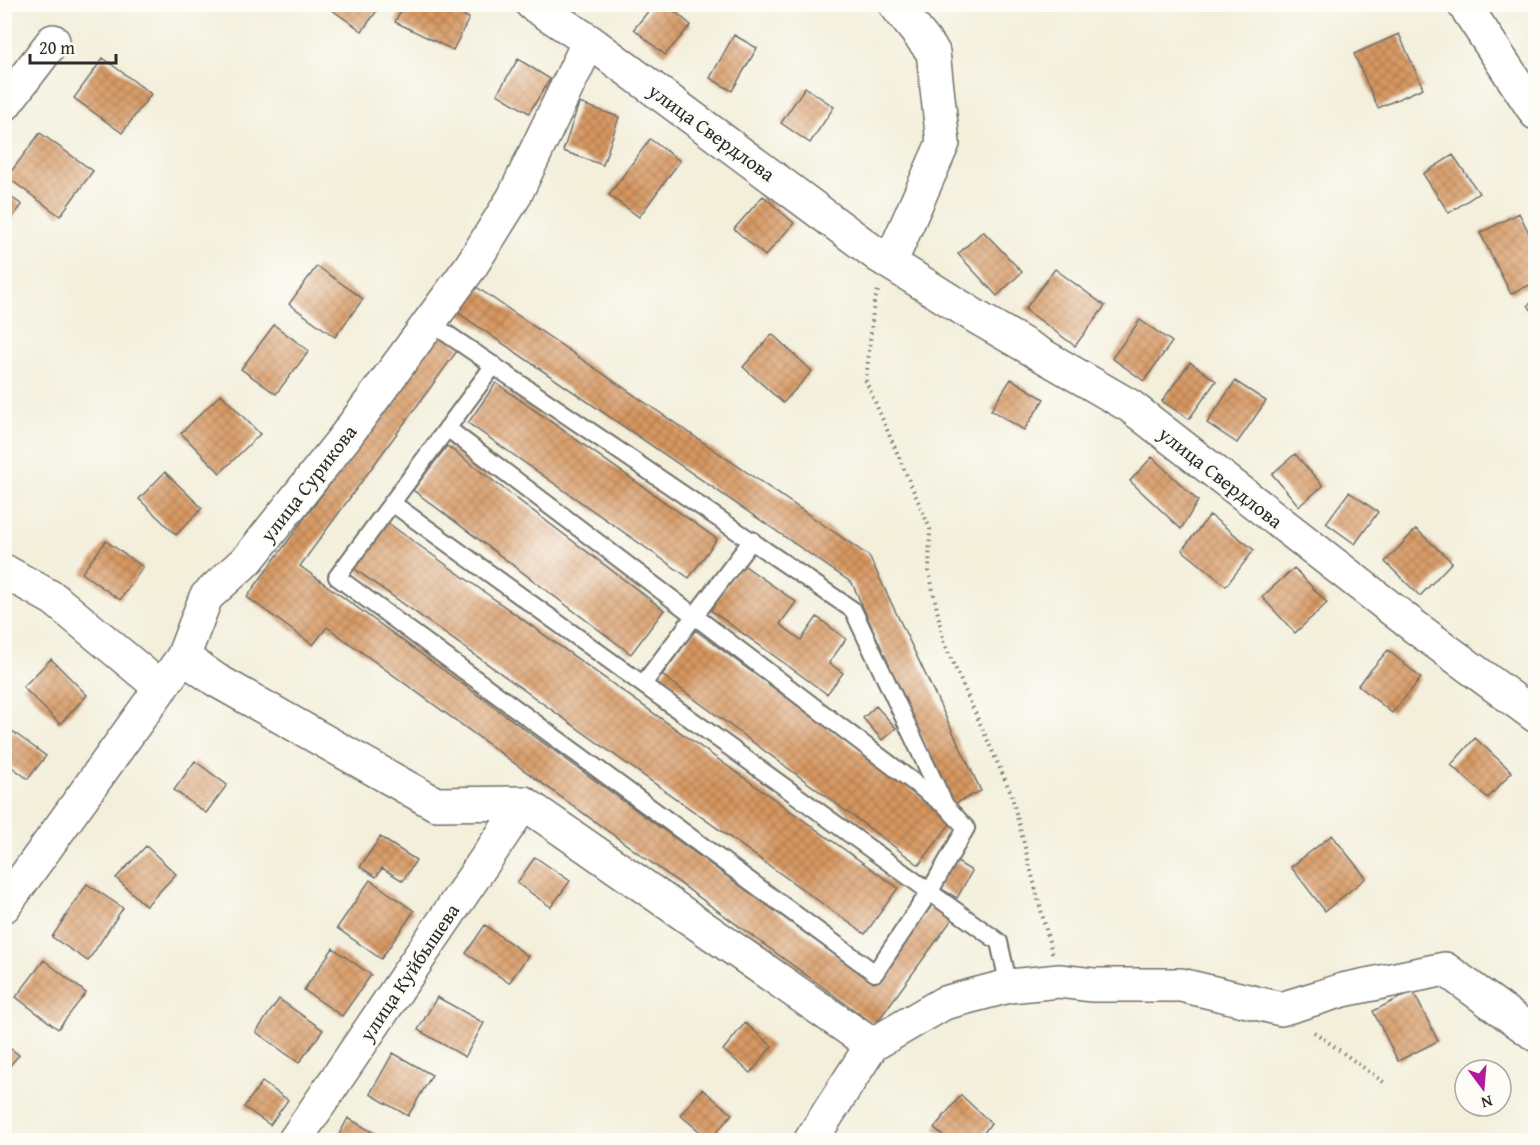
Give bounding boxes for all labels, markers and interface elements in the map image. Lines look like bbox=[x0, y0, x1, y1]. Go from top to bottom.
scale bar bbox=[30, 27, 116, 65]
text: 20 m bbox=[39, 34, 75, 61]
street label: улица Свердлова bbox=[642, 75, 782, 188]
street label: улица Сурикова bbox=[252, 418, 363, 549]
street label: улица Свердлова bbox=[1152, 419, 1290, 535]
street label: улица Куйбышева bbox=[351, 897, 466, 1048]
north arrow bbox=[1453, 1058, 1513, 1118]
text: N bbox=[1478, 1089, 1496, 1116]

